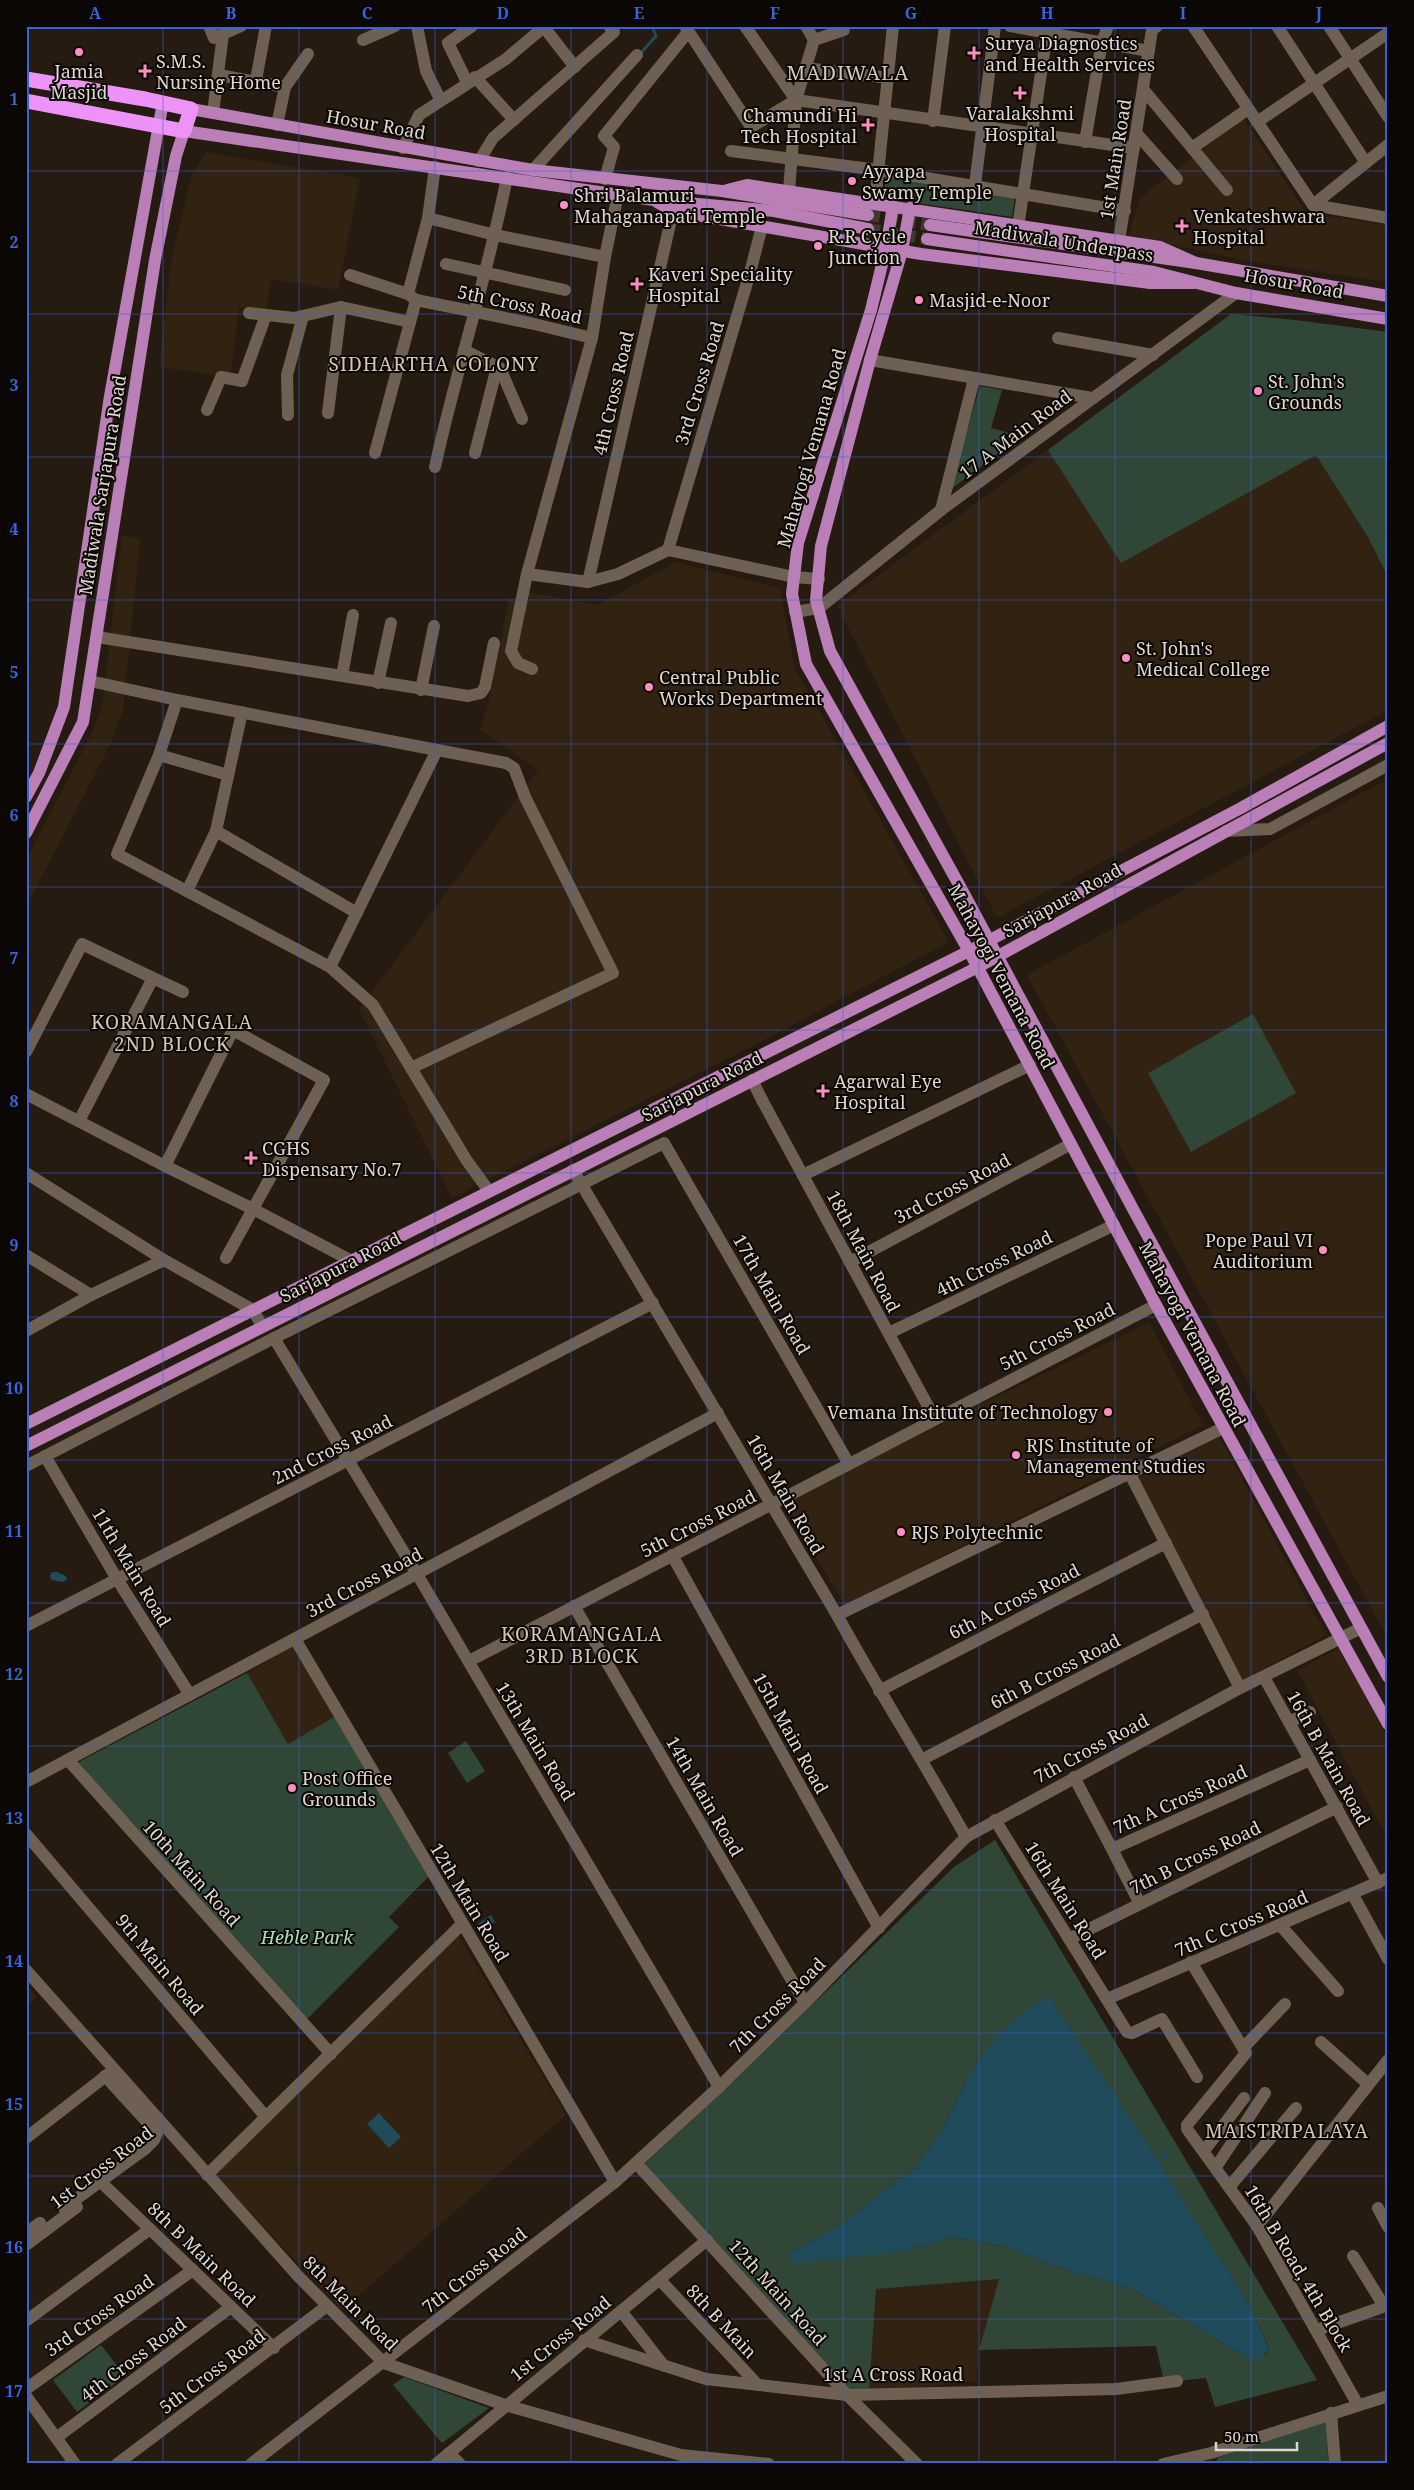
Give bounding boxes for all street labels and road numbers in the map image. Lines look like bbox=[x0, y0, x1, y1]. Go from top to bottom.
street label: 1st Main Road bbox=[1094, 97, 1136, 221]
street label: Hosur Road bbox=[324, 103, 428, 145]
street label: Madiwala Underpass bbox=[973, 215, 1155, 267]
street label: Hosur Road bbox=[1242, 262, 1346, 304]
street label: 5th Cross Road bbox=[456, 279, 584, 329]
street label: 3rd Cross Road bbox=[669, 318, 729, 448]
street label: 4th Cross Road bbox=[587, 329, 639, 457]
street label: Mahayogi Vemana Road bbox=[771, 345, 851, 551]
street label: Madiwala Sarjapura Road bbox=[73, 373, 131, 597]
street label: 17 A Main Road bbox=[954, 384, 1076, 484]
street label: Sarjapura Road bbox=[998, 857, 1126, 943]
street label: Mahayogi Vemana Road bbox=[943, 879, 1061, 1073]
street label: Sarjapura Road bbox=[637, 1045, 767, 1127]
street label: 3rd Cross Road bbox=[890, 1147, 1014, 1229]
street label: 18th Main Road bbox=[822, 1186, 906, 1316]
street label: 4th Cross Road bbox=[932, 1224, 1056, 1302]
street label: Sarjapura Road bbox=[275, 1226, 405, 1308]
street label: 17th Main Road bbox=[728, 1230, 816, 1358]
street label: Mahayogi Vemana Road bbox=[1134, 1237, 1252, 1431]
street label: 5th Cross Road bbox=[995, 1297, 1119, 1375]
street label: 2nd Cross Road bbox=[268, 1408, 396, 1490]
street label: 16th Main Road bbox=[742, 1430, 830, 1558]
street label: 5th Cross Road bbox=[636, 1484, 760, 1562]
street label: 11th Main Road bbox=[87, 1503, 177, 1631]
street label: 3rd Cross Road bbox=[302, 1541, 426, 1623]
street label: 6th A Cross Road bbox=[944, 1558, 1084, 1644]
street label: 6th B Cross Road bbox=[986, 1628, 1124, 1714]
street label: 15th Main Road bbox=[748, 1668, 834, 1798]
street label: 13th Main Road bbox=[491, 1677, 581, 1805]
street label: 16th B Main Road bbox=[1282, 1686, 1376, 1830]
street label: 7th Cross Road bbox=[1029, 1708, 1153, 1788]
street label: 14th Main Road bbox=[661, 1732, 749, 1860]
street label: 7th A Cross Road bbox=[1109, 1759, 1251, 1839]
street label: 10th Main Road bbox=[138, 1815, 246, 1931]
street label: 7th B Cross Road bbox=[1125, 1815, 1265, 1899]
street label: 16th Main Road bbox=[1020, 1836, 1112, 1964]
street label: 12th Main Road bbox=[425, 1838, 515, 1966]
street label: 7th C Cross Road bbox=[1171, 1884, 1311, 1962]
street label: 9th Main Road bbox=[111, 1908, 209, 2020]
street label: 7th Cross Road bbox=[724, 1952, 830, 2058]
street label: 1st Cross Road bbox=[44, 2120, 158, 2214]
street label: 16th B Road, 4th Block bbox=[1239, 2180, 1359, 2357]
street label: 8th B Main Road bbox=[143, 2196, 261, 2312]
street label: 7th Cross Road bbox=[417, 2222, 531, 2318]
street label: 12th Main Road bbox=[724, 2234, 832, 2350]
street label: 8th Main Road bbox=[298, 2250, 404, 2356]
street label: 3rd Cross Road bbox=[39, 2268, 159, 2362]
street label: 8th B Main bbox=[681, 2279, 763, 2364]
street label: 1st Cross Road bbox=[504, 2290, 616, 2386]
street label: 4th Cross Road bbox=[75, 2311, 191, 2407]
street label: 5th Cross Road bbox=[154, 2323, 270, 2419]
street label: 1st A Cross Road bbox=[823, 2362, 963, 2386]

